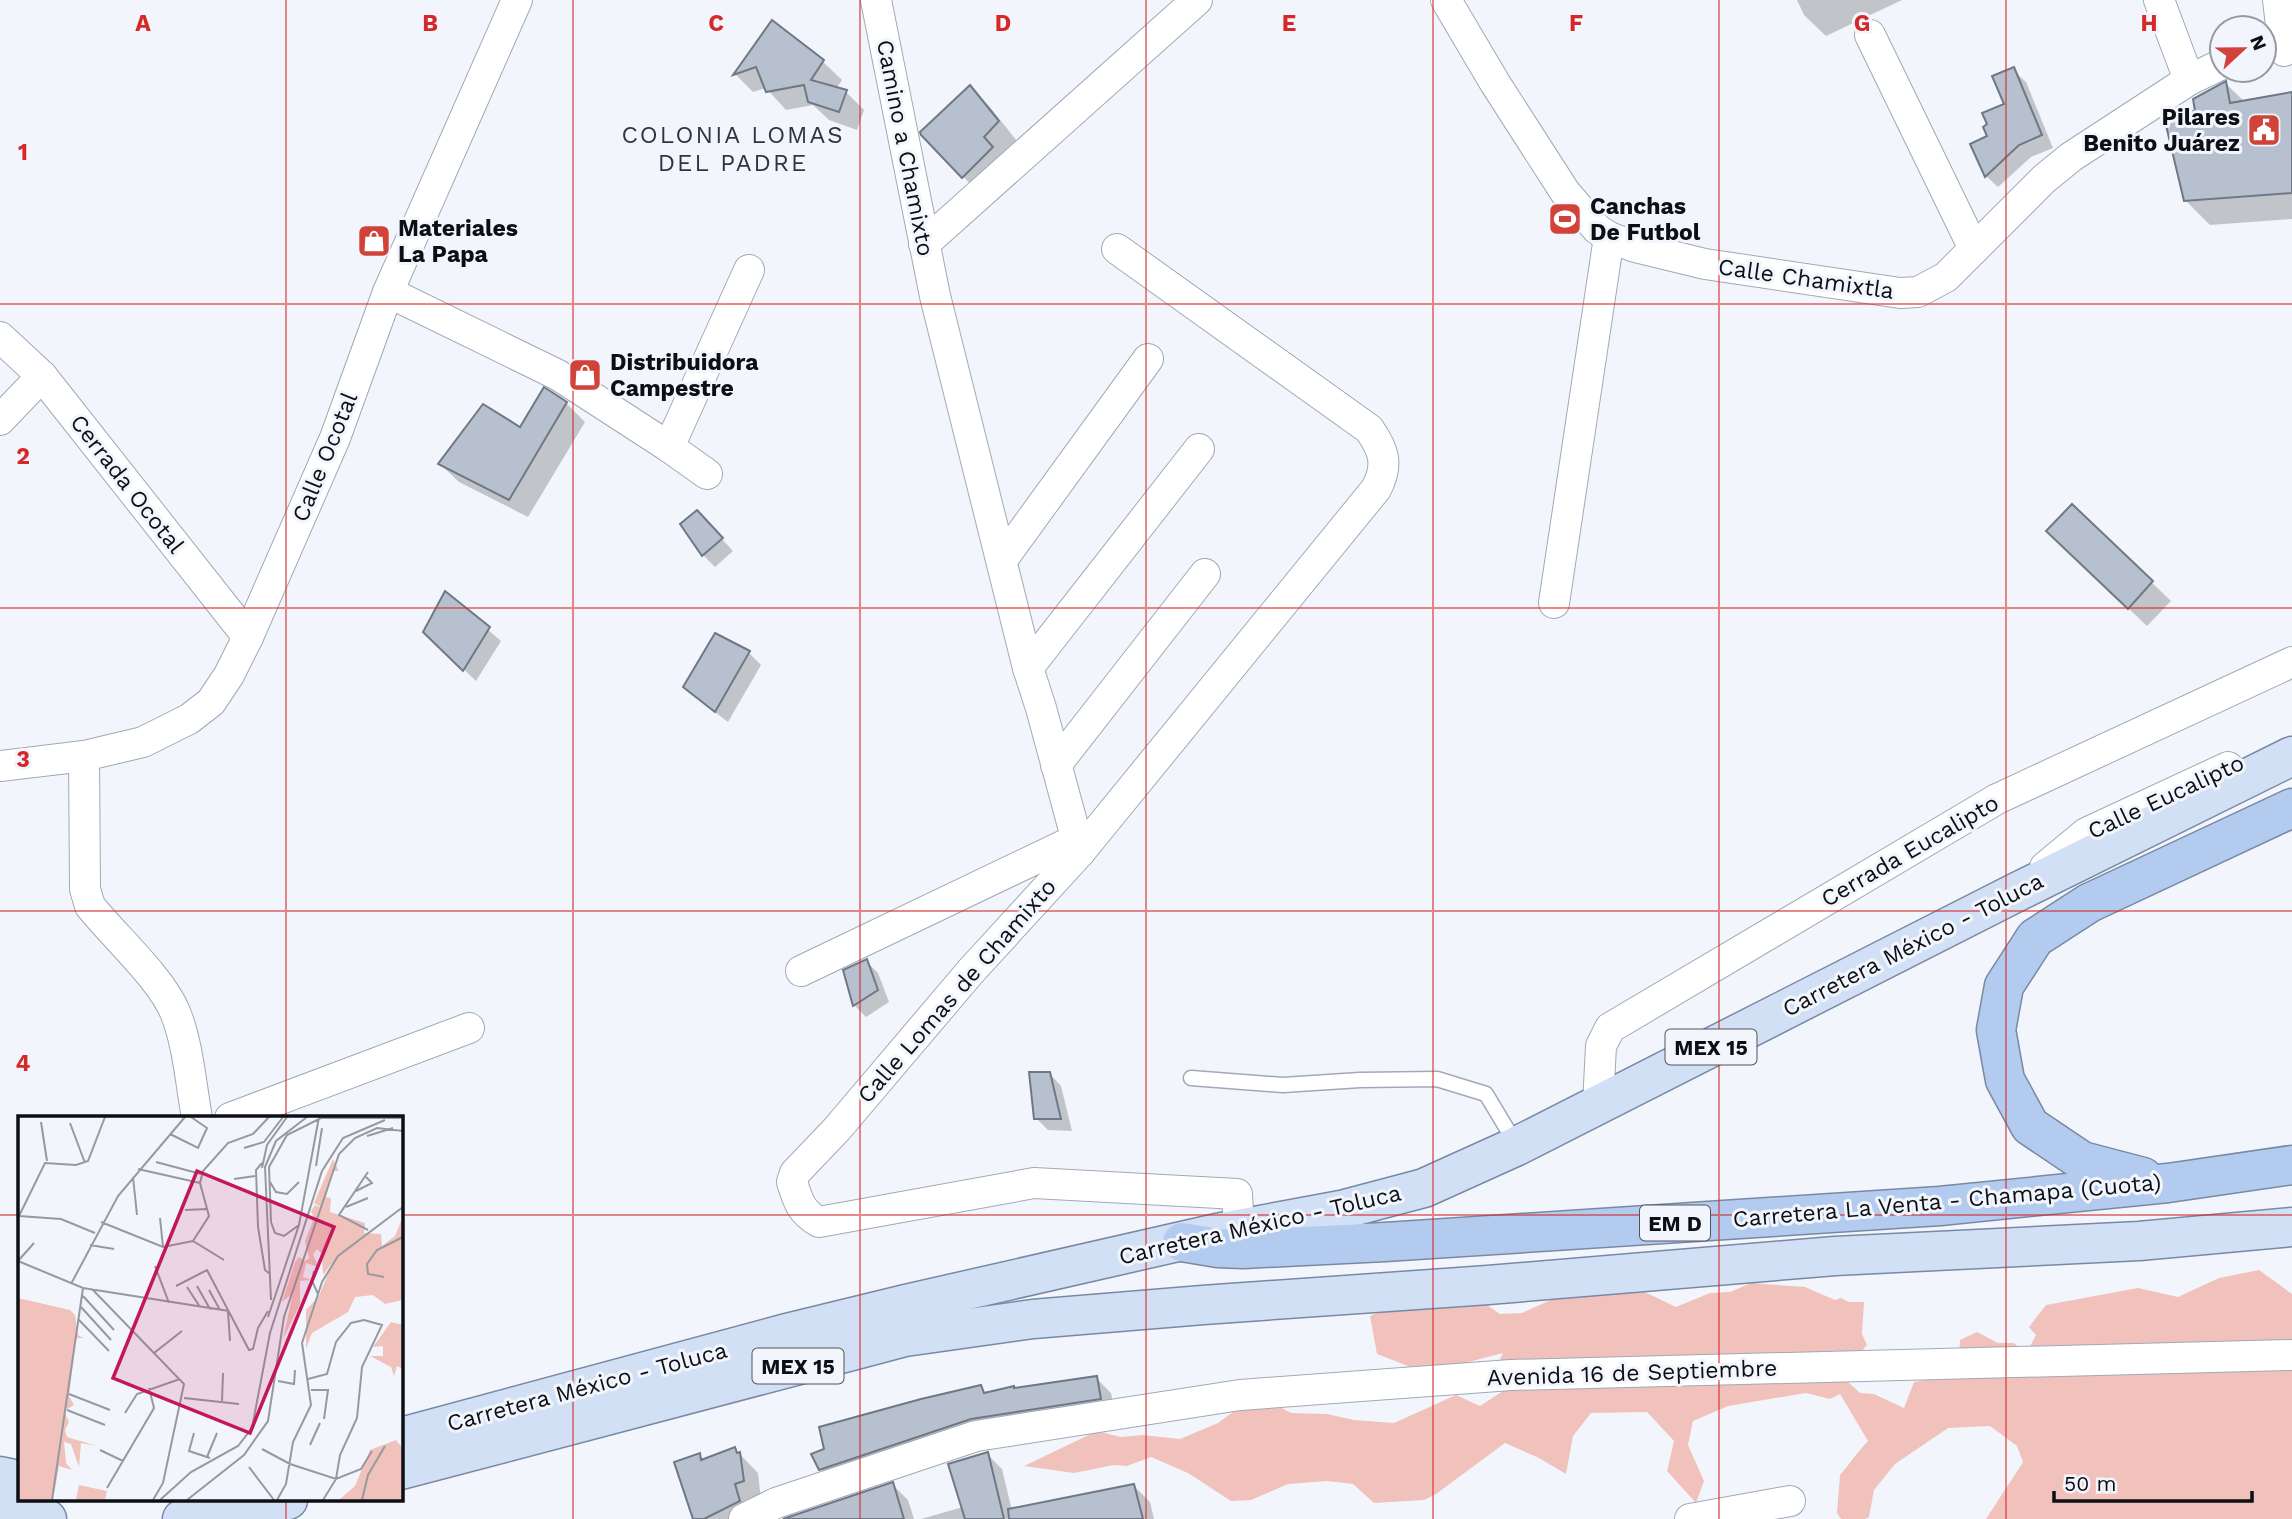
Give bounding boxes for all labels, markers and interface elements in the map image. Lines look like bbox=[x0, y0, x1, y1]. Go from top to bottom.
text: A bbox=[135, 10, 151, 37]
text: B bbox=[422, 10, 438, 37]
text: C bbox=[708, 10, 724, 37]
text: D bbox=[995, 10, 1011, 37]
text: E bbox=[1282, 10, 1296, 37]
text: F bbox=[1569, 10, 1583, 37]
text: G bbox=[1854, 10, 1870, 37]
text: H bbox=[2140, 10, 2158, 37]
north arrow bbox=[2208, 14, 2278, 84]
text: N bbox=[2245, 32, 2272, 54]
street label: Camino a Chamixto bbox=[871, 38, 939, 258]
place label: Pilares Benito Juárez bbox=[2083, 104, 2240, 157]
public building icon: Pilares Benito Juárez bbox=[2245, 111, 2283, 149]
district label: COLONIA LOMAS DEL PADRE bbox=[621, 121, 845, 177]
text: 1 bbox=[18, 139, 28, 166]
place label: Canchas De Futbol bbox=[1590, 193, 1701, 246]
sports icon: Canchas De Futbol bbox=[1546, 200, 1584, 238]
place label: Materiales La Papa bbox=[398, 215, 518, 268]
shop icon: Materiales La Papa bbox=[355, 222, 393, 260]
street label: Calle Chamixtla bbox=[1716, 253, 1896, 305]
place label: Distribuidora Campestre bbox=[610, 349, 759, 402]
shop icon: Distribuidora Campestre bbox=[566, 356, 604, 394]
street label: Calle Ocotal bbox=[287, 388, 363, 526]
street label: Cerrada Ocotal bbox=[64, 409, 190, 559]
text: 2 bbox=[16, 443, 30, 470]
text: 3 bbox=[16, 746, 30, 773]
street label: Calle Eucalipto bbox=[2084, 749, 2248, 845]
street label: Cerrada Eucalipto bbox=[1816, 789, 2004, 913]
street label: Carretera México - Toluca bbox=[1778, 867, 2048, 1023]
street label: Calle Lomas de Chamixto bbox=[852, 873, 1062, 1109]
road number: MEX 15 bbox=[1666, 1030, 1756, 1064]
text: 4 bbox=[16, 1050, 31, 1077]
inset map bbox=[18, 1116, 402, 1502]
street label: Carretera La Venta - Chamapa (Cuota) bbox=[1732, 1169, 2162, 1233]
street label: Carretera México - Toluca bbox=[1116, 1179, 1404, 1271]
road number: EM D bbox=[1640, 1206, 1710, 1240]
street label: Carretera México - Toluca bbox=[444, 1337, 730, 1437]
road number: MEX 15 bbox=[752, 1348, 844, 1384]
street label: Avenida 16 de Septiembre bbox=[1486, 1354, 1778, 1392]
scale bar bbox=[2054, 1460, 2252, 1504]
text: 50 m bbox=[2064, 1471, 2116, 1496]

